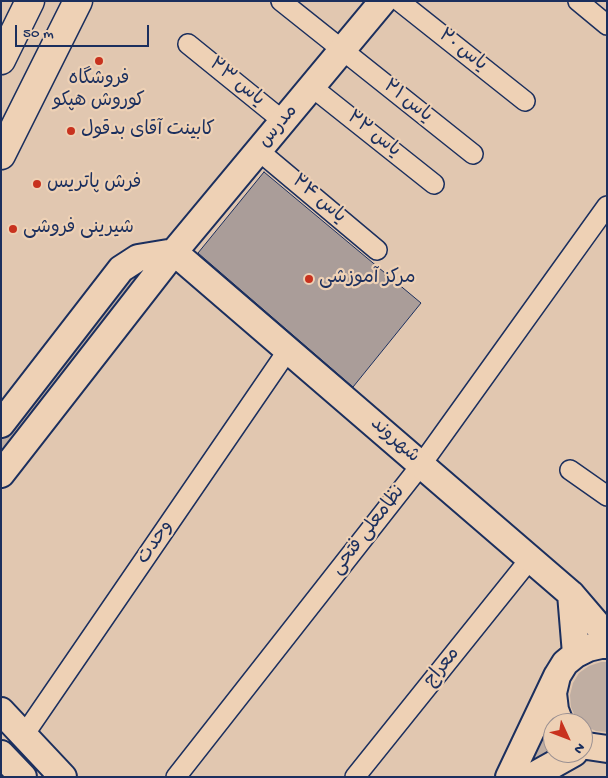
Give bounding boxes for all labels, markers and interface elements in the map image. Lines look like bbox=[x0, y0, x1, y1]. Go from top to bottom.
scale bar bbox=[18, 15, 151, 47]
text: 50 m bbox=[23, 25, 54, 43]
street label: یاس ۲۰ bbox=[433, 25, 491, 77]
street label: یاس ۲۳ bbox=[204, 54, 268, 112]
marker: فروشگاه کوروش هپکو bbox=[93, 55, 105, 67]
place label: فروشگاه کوروش هپکو bbox=[53, 69, 145, 113]
street label: یاس ۲۱ bbox=[378, 76, 436, 128]
street label: مدرس bbox=[254, 101, 304, 153]
street label: یاس ۲۲ bbox=[341, 107, 405, 163]
place label: کابینت آقای بدقول bbox=[81, 120, 215, 142]
marker: کابینت آقای بدقول bbox=[65, 125, 77, 137]
street label: یاس ۲۴ bbox=[286, 171, 350, 229]
place label: فرش پاتریس bbox=[47, 173, 141, 195]
marker: فرش پاتریس bbox=[31, 178, 43, 190]
place label: شیرینی فروشی bbox=[23, 218, 134, 240]
marker: شیرینی فروشی bbox=[7, 223, 19, 235]
place label: مرکز آموزشی bbox=[319, 268, 415, 290]
marker: مرکز آموزشی bbox=[303, 273, 315, 285]
street label: شهروند bbox=[365, 413, 423, 469]
street label: نظامعلی فتحی bbox=[327, 482, 411, 580]
street label: وحدت bbox=[133, 517, 179, 569]
street label: معراج bbox=[420, 644, 466, 692]
north arrow bbox=[543, 713, 593, 763]
text: N bbox=[569, 739, 588, 757]

